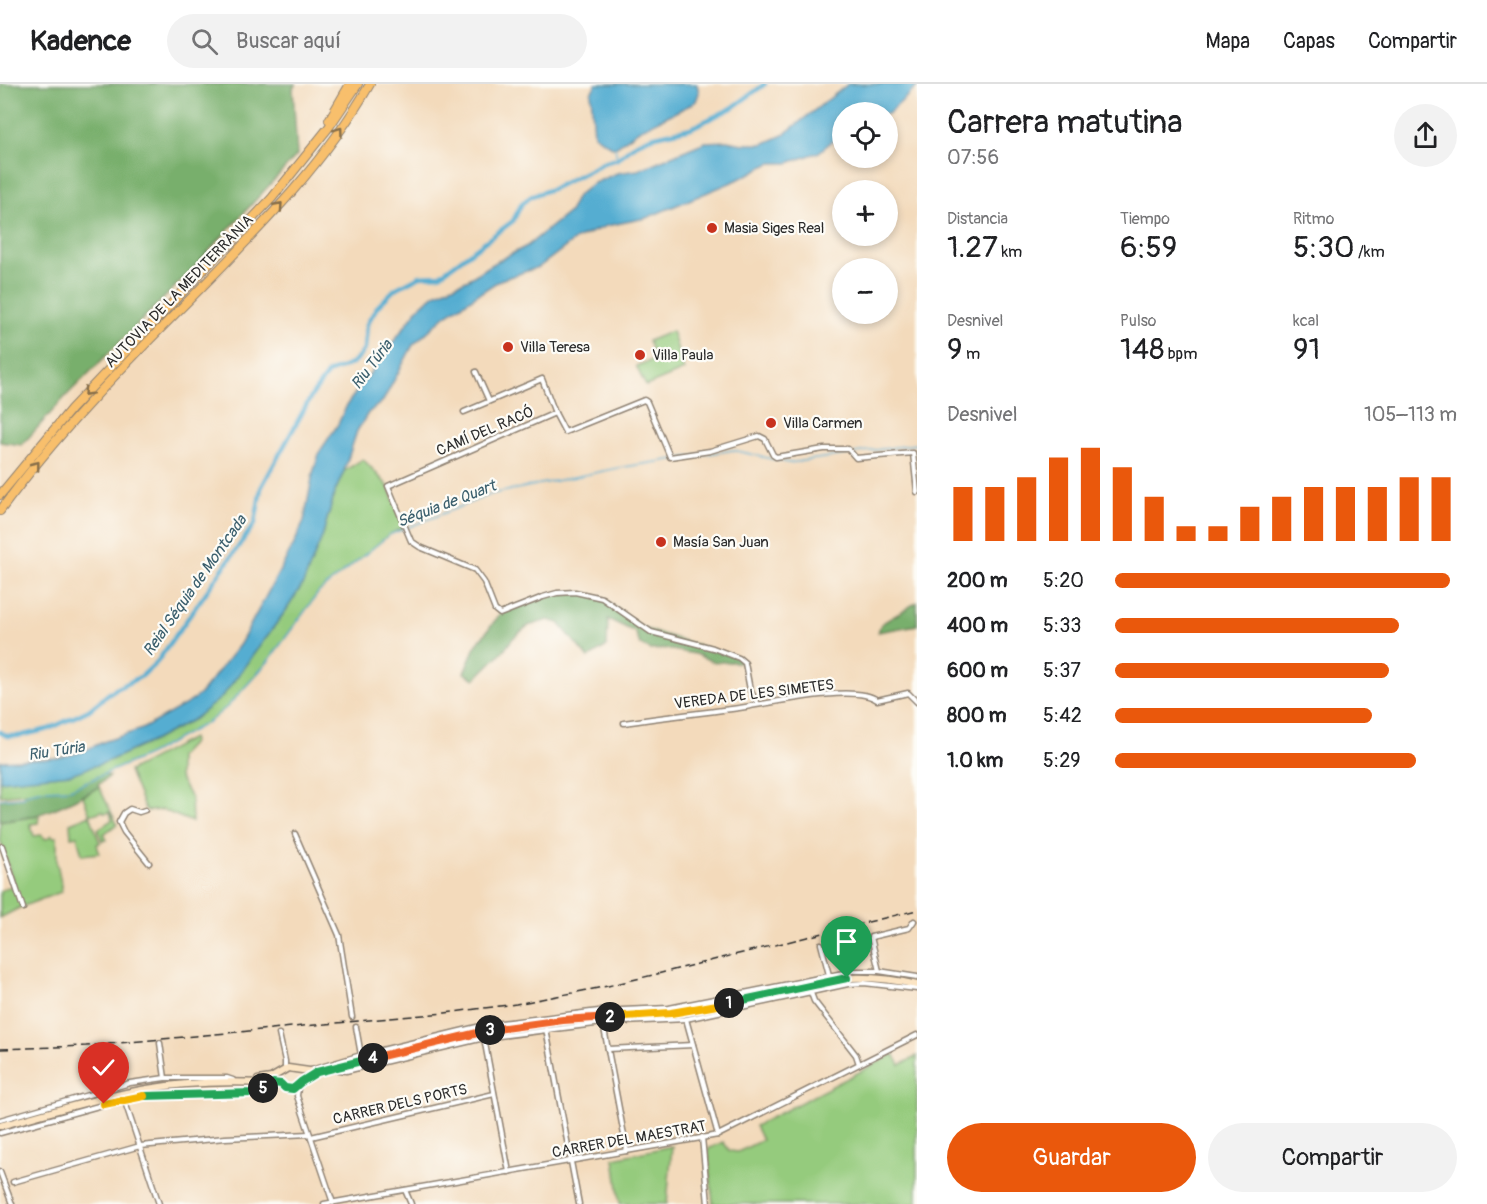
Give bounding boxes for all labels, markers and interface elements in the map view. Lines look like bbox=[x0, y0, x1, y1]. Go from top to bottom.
search box bbox=[167, 14, 587, 68]
text: Kadence bbox=[30, 24, 131, 59]
icon: search bbox=[188, 25, 221, 58]
text: Buscar aquí bbox=[236, 27, 341, 55]
text: Mapa bbox=[1206, 28, 1250, 55]
text: Capas bbox=[1283, 28, 1335, 55]
text: Compartir bbox=[1368, 28, 1457, 55]
map controls bbox=[832, 102, 898, 324]
button: locate bbox=[832, 102, 898, 168]
text: Carrera matutina bbox=[947, 102, 1183, 143]
button: share bbox=[1394, 104, 1457, 167]
one-way arrow bbox=[332, 127, 343, 138]
text: 07:56 bbox=[947, 145, 999, 170]
button: + bbox=[832, 180, 898, 246]
one-way arrow bbox=[272, 202, 283, 212]
text: Distancia bbox=[947, 209, 1008, 229]
text: Tiempo bbox=[1120, 209, 1170, 229]
text: Ritmo bbox=[1293, 209, 1334, 229]
street label: AUTOVIA DE LA MEDITERRÀNIA bbox=[101, 211, 258, 372]
place label: Masia Siges Real bbox=[724, 219, 824, 238]
marker: Masia Siges Real bbox=[705, 221, 719, 235]
text: 1.27 bbox=[947, 229, 998, 266]
text: 6:59 bbox=[1120, 229, 1177, 266]
text: 5:30 bbox=[1293, 229, 1355, 266]
text: km bbox=[998, 242, 1022, 262]
text: /km bbox=[1355, 242, 1385, 262]
button: − bbox=[832, 258, 898, 324]
text: Desnivel bbox=[947, 311, 1003, 331]
text: Pulso bbox=[1120, 311, 1156, 331]
text: kcal bbox=[1293, 311, 1319, 331]
text: 9 bbox=[947, 331, 962, 368]
text: 148 bbox=[1120, 331, 1164, 368]
text: 91 bbox=[1293, 331, 1320, 368]
water label: Riu Túria bbox=[347, 335, 398, 393]
place label: Villa Teresa bbox=[520, 338, 590, 357]
marker: Villa Teresa bbox=[501, 340, 515, 354]
text: m bbox=[962, 344, 980, 364]
text: bpm bbox=[1164, 344, 1197, 364]
place label: Villa Paula bbox=[652, 346, 713, 365]
marker: Villa Paula bbox=[633, 348, 647, 362]
one-way arrow bbox=[83, 385, 94, 396]
street label: CAMÍ DEL RACÓ bbox=[434, 402, 537, 461]
text: Desnivel bbox=[947, 402, 1017, 427]
text: 105–113 m bbox=[1364, 402, 1457, 427]
place label: Villa Carmen bbox=[783, 414, 863, 433]
marker: Villa Carmen bbox=[764, 416, 778, 430]
one-way arrow bbox=[29, 461, 40, 472]
water label: Séquia de Quart bbox=[394, 475, 500, 532]
water label: Reial Séquia de Montcada bbox=[139, 510, 252, 660]
place label: Masía San Juan bbox=[673, 533, 769, 552]
marker: Masía San Juan bbox=[654, 535, 668, 549]
text: 200 m bbox=[947, 568, 1008, 593]
text: 5:20 bbox=[1043, 568, 1084, 593]
text: 400 m bbox=[947, 613, 1008, 638]
text: 5:33 bbox=[1043, 613, 1082, 638]
text: 600 m bbox=[947, 658, 1008, 683]
text: 5:37 bbox=[1043, 658, 1081, 683]
street label: VEREDA DE LES SIMETES bbox=[673, 675, 835, 714]
text: 800 m bbox=[947, 703, 1007, 728]
text: 5:42 bbox=[1043, 703, 1082, 728]
water label: Riu Túria bbox=[27, 736, 87, 765]
text: 1.0 km bbox=[947, 748, 1003, 773]
text: 5:29 bbox=[1043, 748, 1081, 773]
pin bbox=[821, 916, 872, 978]
icon: arrive bbox=[830, 925, 863, 958]
pin: 1 bbox=[714, 988, 744, 1018]
text: 1 bbox=[726, 993, 732, 1013]
pin: 2 bbox=[595, 1002, 625, 1032]
text: 2 bbox=[606, 1007, 614, 1027]
pin: 3 bbox=[475, 1015, 505, 1045]
text: 3 bbox=[486, 1020, 494, 1040]
pin bbox=[78, 1042, 129, 1104]
pin: 4 bbox=[358, 1043, 388, 1073]
text: 4 bbox=[368, 1048, 378, 1068]
icon: check bbox=[87, 1051, 120, 1084]
pin: 5 bbox=[248, 1073, 278, 1103]
text: 5 bbox=[259, 1078, 267, 1098]
street label: CARRER DELS PORTS bbox=[331, 1080, 469, 1129]
street label: CARRER DEL MAESTRAT bbox=[551, 1117, 708, 1162]
button: Guardar bbox=[947, 1123, 1196, 1192]
button: Compartir bbox=[1208, 1123, 1457, 1192]

